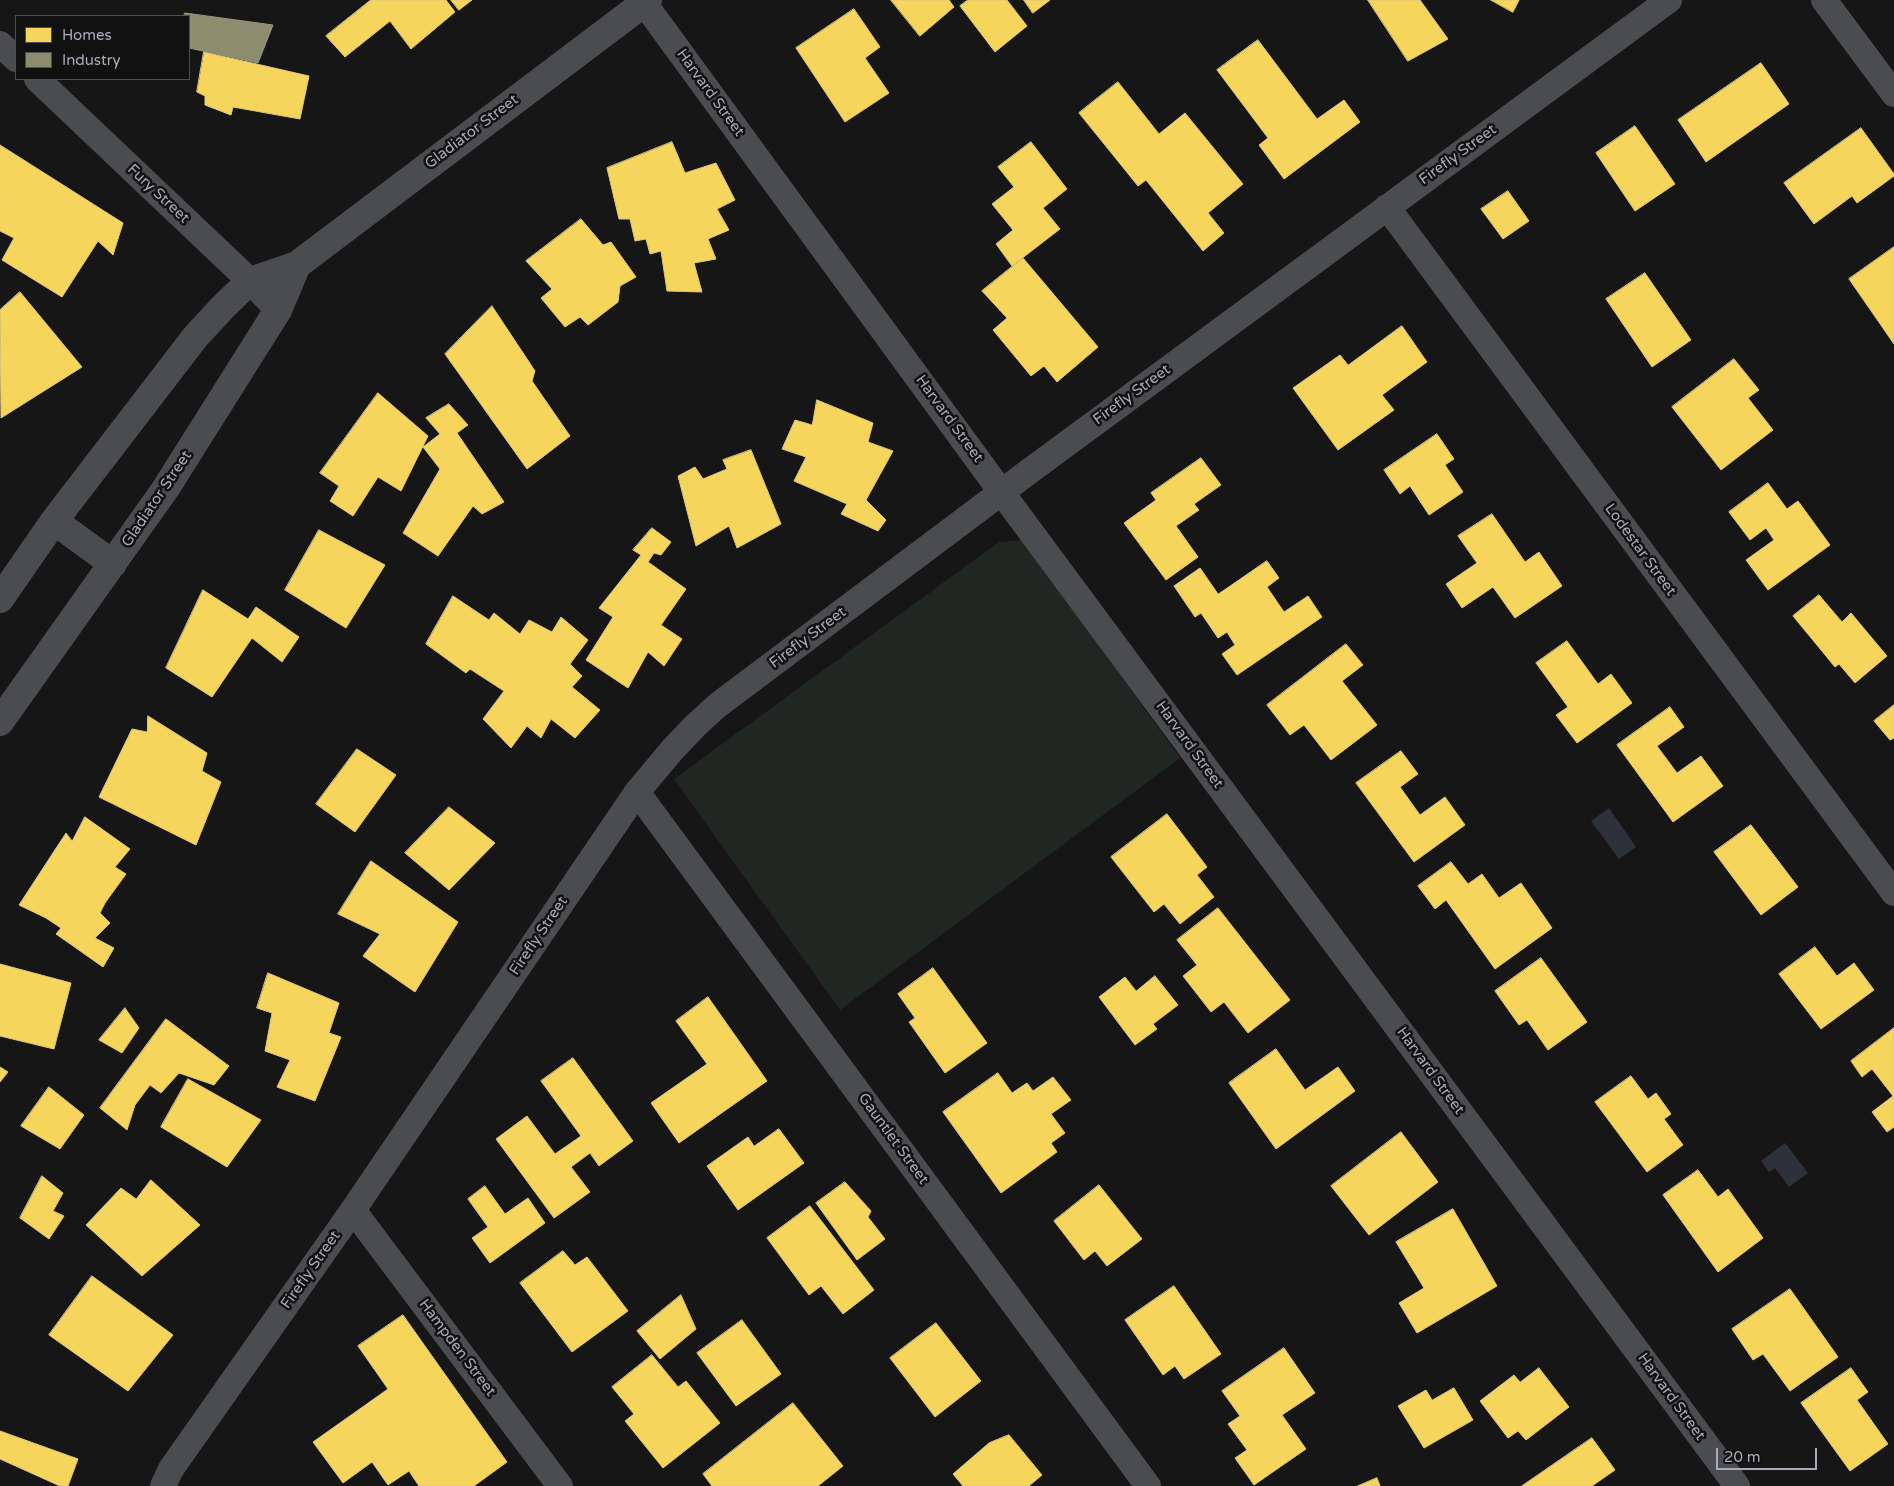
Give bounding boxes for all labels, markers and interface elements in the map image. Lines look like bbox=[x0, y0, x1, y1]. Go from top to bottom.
legend bbox=[15, 15, 190, 80]
text: Homes bbox=[62, 26, 112, 44]
street label: Harvard Street bbox=[672, 46, 748, 140]
text: Industry bbox=[62, 51, 121, 69]
street label: Gladiator Street bbox=[422, 91, 522, 173]
street label: Firefly Street bbox=[1416, 121, 1500, 189]
street label: Fury Street bbox=[123, 161, 193, 227]
street label: Firefly Street bbox=[1090, 361, 1174, 429]
street label: Harvard Street bbox=[911, 372, 987, 466]
street label: Gladiator Street bbox=[118, 447, 196, 551]
street label: Lodestar Street bbox=[1601, 500, 1679, 600]
street label: Firefly Street bbox=[766, 603, 850, 673]
street label: Harvard Street bbox=[1151, 698, 1227, 792]
street label: Firefly Street bbox=[506, 893, 572, 979]
street label: Harvard Street bbox=[1392, 1024, 1468, 1118]
street label: Gauntlet Street bbox=[854, 1090, 932, 1188]
street label: Firefly Street bbox=[278, 1228, 344, 1312]
street label: Hampden Street bbox=[415, 1296, 499, 1400]
street label: Harvard Street bbox=[1633, 1350, 1709, 1444]
scale bar bbox=[1719, 1438, 1820, 1470]
text: 20 m bbox=[1724, 1448, 1761, 1466]

